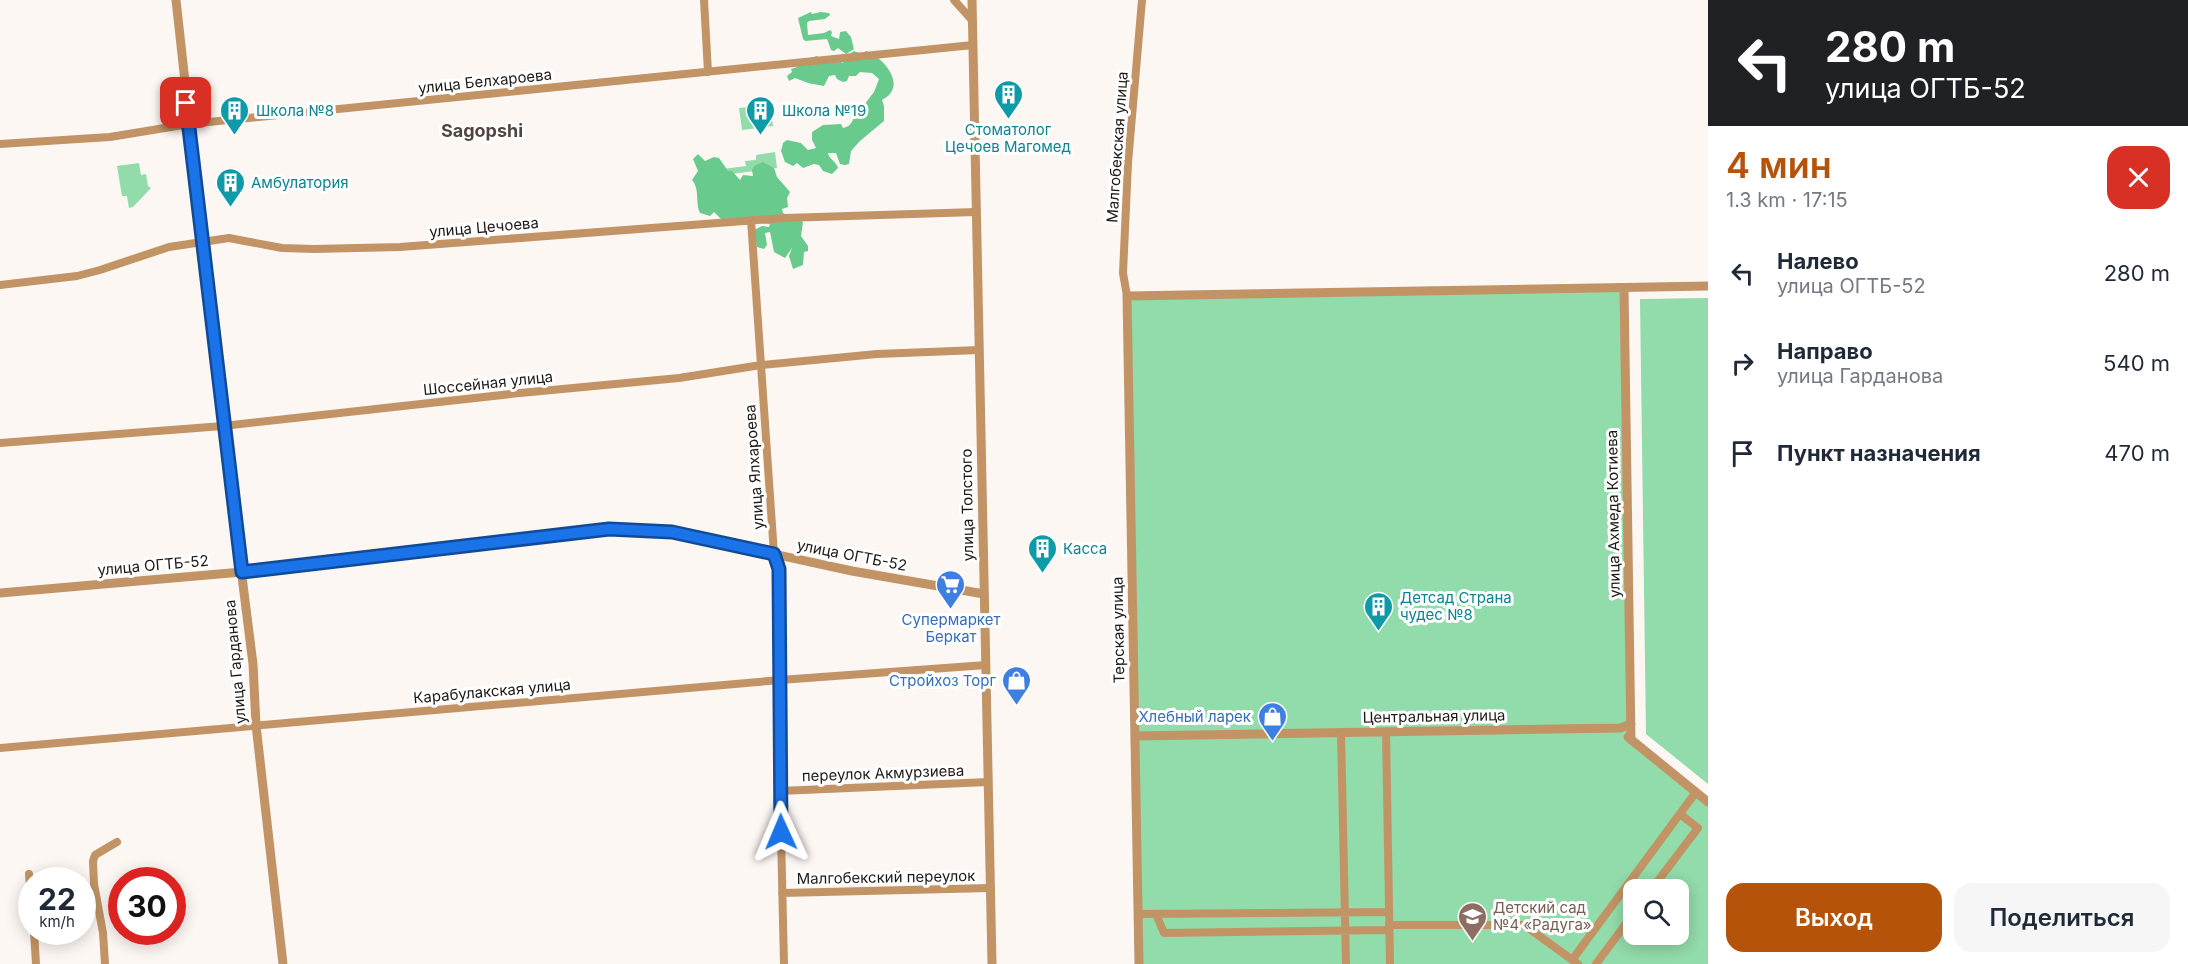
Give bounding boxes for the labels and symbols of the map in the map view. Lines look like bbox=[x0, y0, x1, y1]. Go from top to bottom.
street label: улица Белхароева bbox=[417, 65, 553, 97]
street label: Малгобекская улица bbox=[1102, 71, 1132, 223]
pin bbox=[160, 77, 211, 128]
building icon: Стоматолог Цечоев Магомед bbox=[992, 78, 1024, 120]
building icon: Школа №8 bbox=[219, 94, 251, 136]
building icon: Школа №19 bbox=[745, 94, 777, 136]
place label: Школа №8 bbox=[256, 101, 334, 120]
place label: Школа №19 bbox=[782, 101, 866, 120]
district label: Sagopshi bbox=[441, 120, 523, 141]
place label: Стоматолог Цечоев Магомед bbox=[945, 120, 1071, 156]
building icon: Амбулатория bbox=[214, 166, 246, 208]
place label: Амбулатория bbox=[251, 173, 349, 192]
street label: улица Цечоева bbox=[428, 213, 540, 241]
street label: Шоссейная улица bbox=[422, 367, 554, 399]
street label: улица Ялхароева bbox=[740, 404, 768, 530]
street label: улица Ахмеда Котиева bbox=[1602, 430, 1624, 598]
street label: улица Толстого bbox=[957, 449, 977, 561]
building icon: Касса bbox=[1026, 532, 1058, 574]
street label: улица ОГТБ-52 bbox=[795, 535, 909, 575]
place label: Касса bbox=[1063, 539, 1107, 558]
street label: улица ОГТБ-52 bbox=[97, 551, 209, 579]
supermarket icon: Супермаркет Беркат bbox=[935, 568, 967, 610]
street label: Терская улица bbox=[1108, 576, 1128, 684]
place label: Детсад Страна чудес №8 bbox=[1400, 588, 1512, 624]
building icon: Детсад Страна чудес №8 bbox=[1363, 590, 1395, 632]
street label: улица Гарданова bbox=[220, 599, 250, 725]
place label: Супермаркет Беркат bbox=[902, 610, 1000, 646]
shop icon: Стройхоз Торг bbox=[1001, 664, 1033, 706]
place label: Стройхоз Торг bbox=[889, 671, 996, 690]
street label: Карабулакская улица bbox=[412, 675, 572, 707]
shop icon: Хлебный ларек bbox=[1256, 700, 1288, 742]
street label: Центральная улица bbox=[1362, 705, 1506, 727]
place label: Хлебный ларек bbox=[1138, 707, 1251, 726]
street label: переулок Акмурзиева bbox=[801, 761, 965, 785]
position arrow bbox=[749, 800, 813, 864]
street label: Малгобекский переулок bbox=[797, 866, 975, 888]
speed limit sign: 30 bbox=[108, 867, 186, 945]
place label: Детский сад №4 «Радуга» bbox=[1493, 898, 1592, 934]
school or university icon: Детский сад №4 «Радуга» bbox=[1456, 900, 1488, 942]

